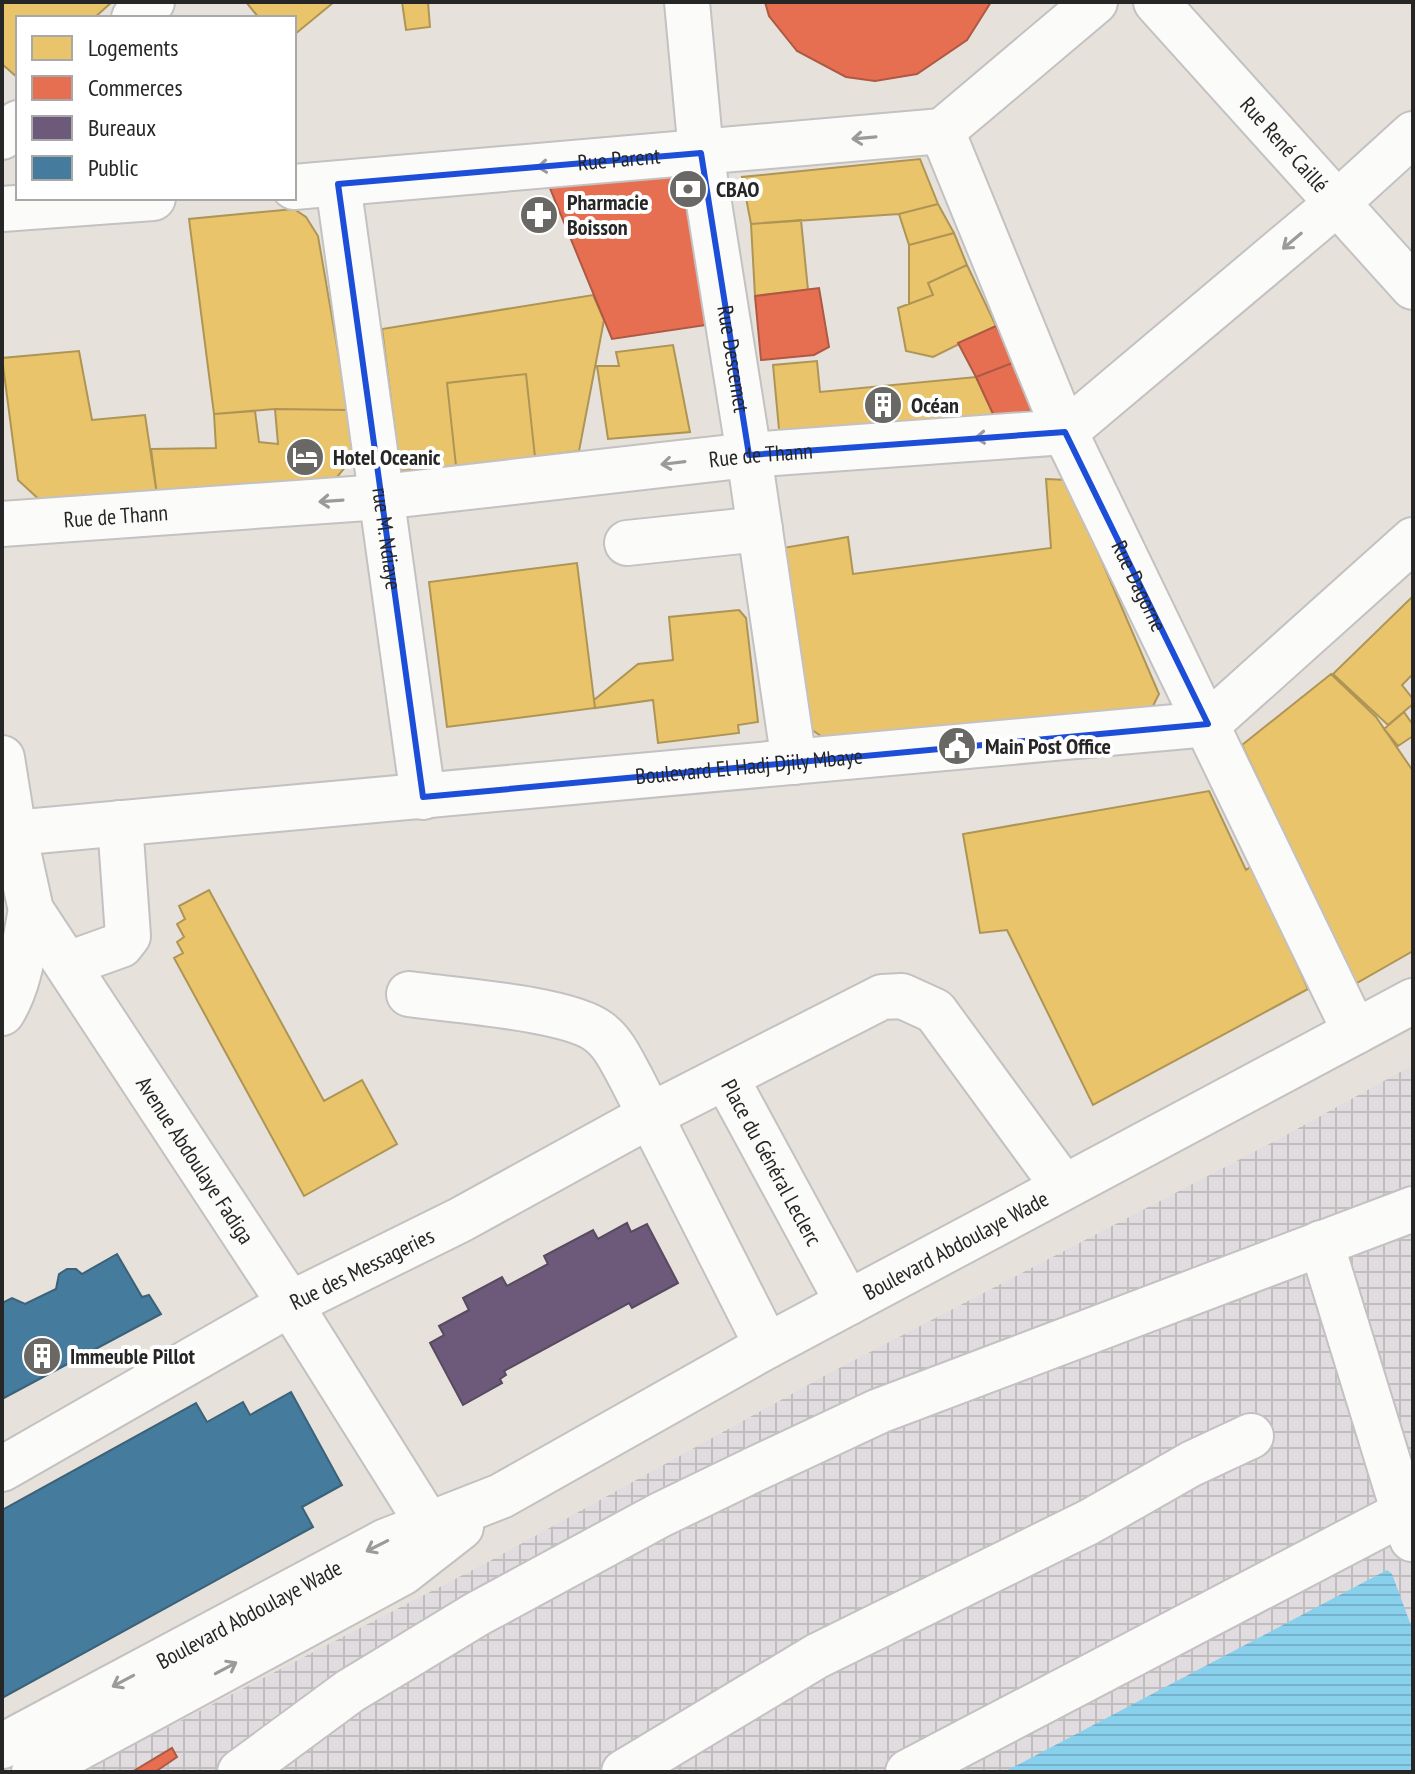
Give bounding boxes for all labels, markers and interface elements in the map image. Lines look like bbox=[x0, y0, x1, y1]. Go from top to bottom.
legend bbox=[16, 16, 296, 200]
text: Logements bbox=[88, 32, 178, 63]
text: Commerces bbox=[88, 72, 183, 103]
street label: Rue René Caillé bbox=[1234, 91, 1335, 198]
text: Bureaux bbox=[88, 112, 156, 143]
one-way arrow bbox=[851, 131, 878, 146]
street label: Rue Parent bbox=[576, 141, 661, 176]
text: Public bbox=[88, 152, 139, 183]
one-way arrow bbox=[536, 159, 563, 174]
bank icon: CBAO bbox=[667, 168, 709, 210]
place label: CBAO bbox=[716, 175, 759, 203]
place label: Pharmacie Boisson bbox=[567, 188, 649, 241]
pharmacy icon: Pharmacie Boisson bbox=[518, 194, 560, 236]
one-way arrow bbox=[1282, 232, 1302, 250]
street label: Rue Descemet bbox=[711, 303, 756, 414]
building icon: Océan bbox=[862, 384, 904, 426]
place label: Océan bbox=[911, 391, 959, 419]
one-way arrow bbox=[974, 430, 1001, 445]
hotel icon: Hotel Oceanic bbox=[284, 436, 326, 478]
street label: Rue de Thann bbox=[707, 436, 814, 474]
place label: Hotel Oceanic bbox=[333, 443, 441, 471]
one-way arrow bbox=[660, 456, 686, 471]
street label: rue M. Ndiaye bbox=[366, 486, 408, 591]
one-way arrow bbox=[318, 494, 345, 509]
street label: Rue de Thann bbox=[63, 498, 169, 534]
street label: Rue Dagorne bbox=[1105, 536, 1173, 636]
public building icon: Main Post Office bbox=[936, 725, 978, 767]
place label: Main Post Office bbox=[985, 732, 1111, 760]
street label: Boulevard El Hadj Djily Mbaye bbox=[634, 742, 864, 790]
street label: Avenue Abdoulaye Fadiga bbox=[130, 1071, 261, 1249]
street label: Place du Général Leclerc bbox=[715, 1074, 828, 1251]
street label: Boulevard Abdoulaye Wade bbox=[858, 1184, 1053, 1306]
street label: Rue des Messageries bbox=[285, 1221, 439, 1316]
building icon: Immeuble Pillot bbox=[21, 1335, 63, 1377]
place label: Immeuble Pillot bbox=[70, 1342, 196, 1370]
one-way arrow bbox=[366, 1539, 390, 1554]
street label: Boulevard Abdoulaye Wade bbox=[152, 1553, 346, 1675]
one-way arrow bbox=[213, 1660, 237, 1676]
one-way arrow bbox=[111, 1674, 135, 1690]

